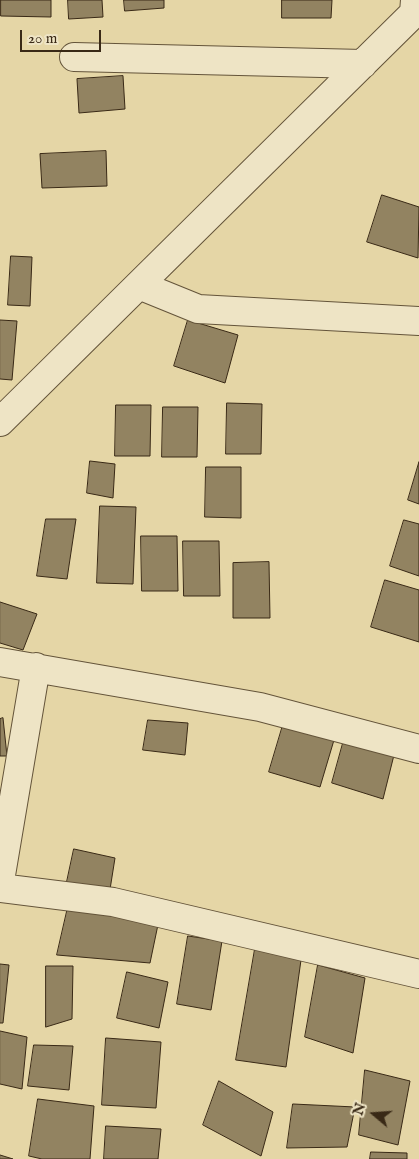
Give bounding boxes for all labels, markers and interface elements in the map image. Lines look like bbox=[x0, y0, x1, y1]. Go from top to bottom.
scale bar bbox=[22, 20, 104, 52]
text: 20 m bbox=[28, 29, 57, 48]
north arrow bbox=[349, 1089, 399, 1139]
text: N bbox=[349, 1101, 370, 1118]

